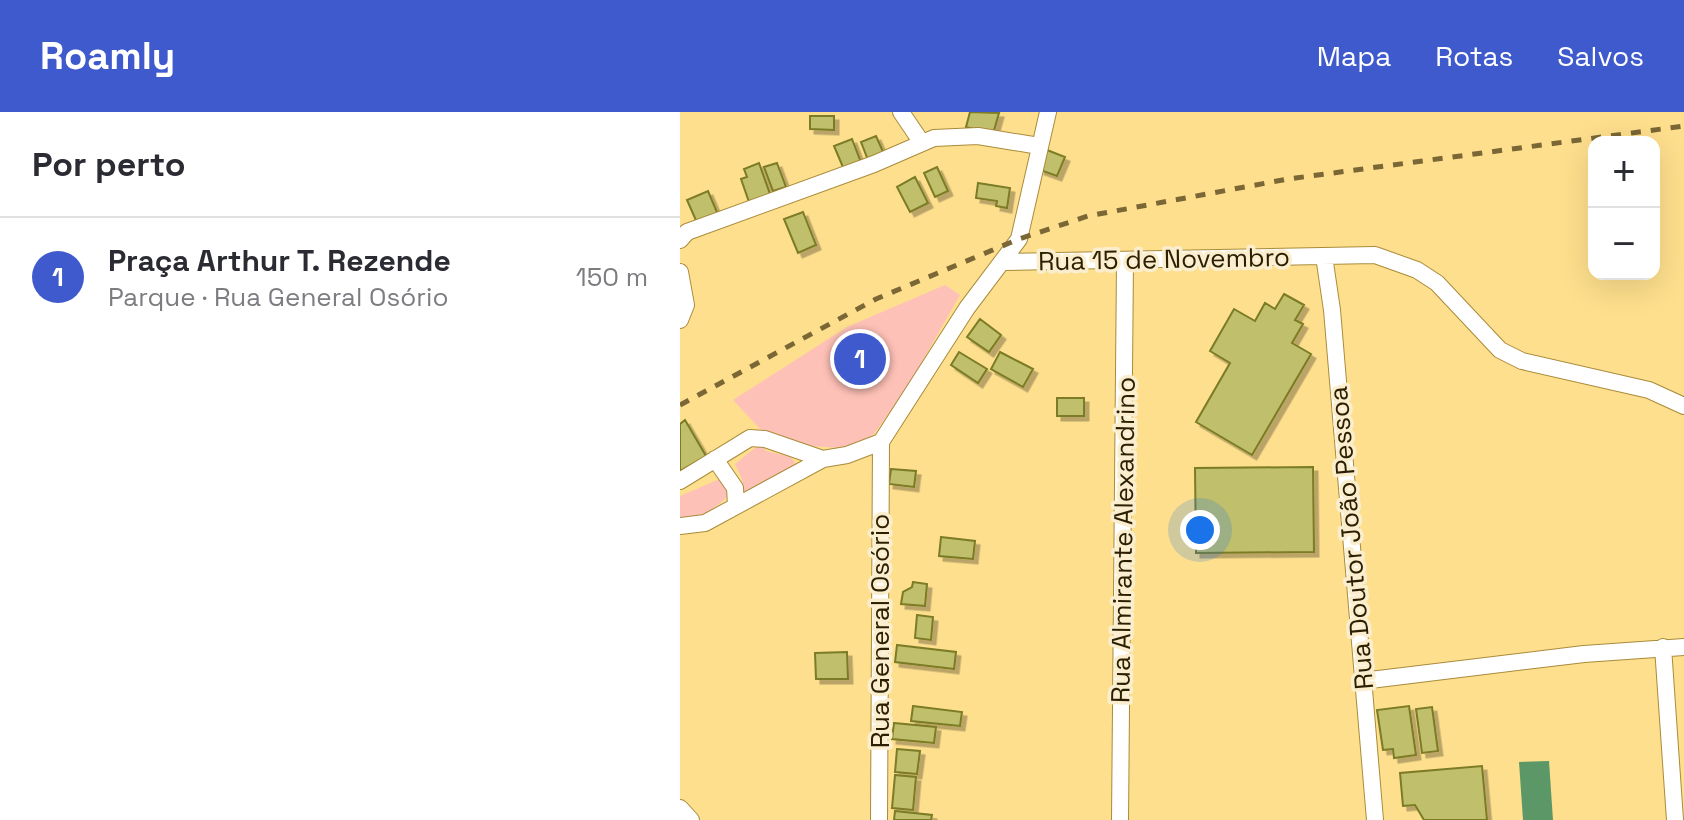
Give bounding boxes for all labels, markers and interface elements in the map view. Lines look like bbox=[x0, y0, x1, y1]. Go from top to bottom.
text: Roamly bbox=[40, 32, 175, 80]
text: Mapa bbox=[1317, 38, 1391, 74]
text: Rotas bbox=[1435, 38, 1513, 74]
text: Salvos bbox=[1557, 38, 1644, 74]
map controls bbox=[1588, 136, 1660, 280]
button: + bbox=[1588, 136, 1660, 208]
text: Por perto bbox=[32, 143, 186, 186]
button: − bbox=[1588, 208, 1660, 280]
street label: Rua 15 de Novembro bbox=[1038, 240, 1290, 278]
text: Praça Arthur T. Rezende bbox=[108, 241, 451, 280]
text: 1 bbox=[52, 260, 64, 294]
text: 150 m bbox=[576, 260, 648, 294]
text: Parque · Rua General Osório bbox=[108, 280, 449, 314]
pin: 1 bbox=[834, 329, 886, 389]
street label: Rua Almirante Alexandrino bbox=[1103, 377, 1143, 703]
street label: Rua Doutor João Pessoa bbox=[1321, 385, 1381, 691]
your location bbox=[1180, 510, 1220, 550]
street label: Rua General Osório bbox=[863, 514, 897, 748]

